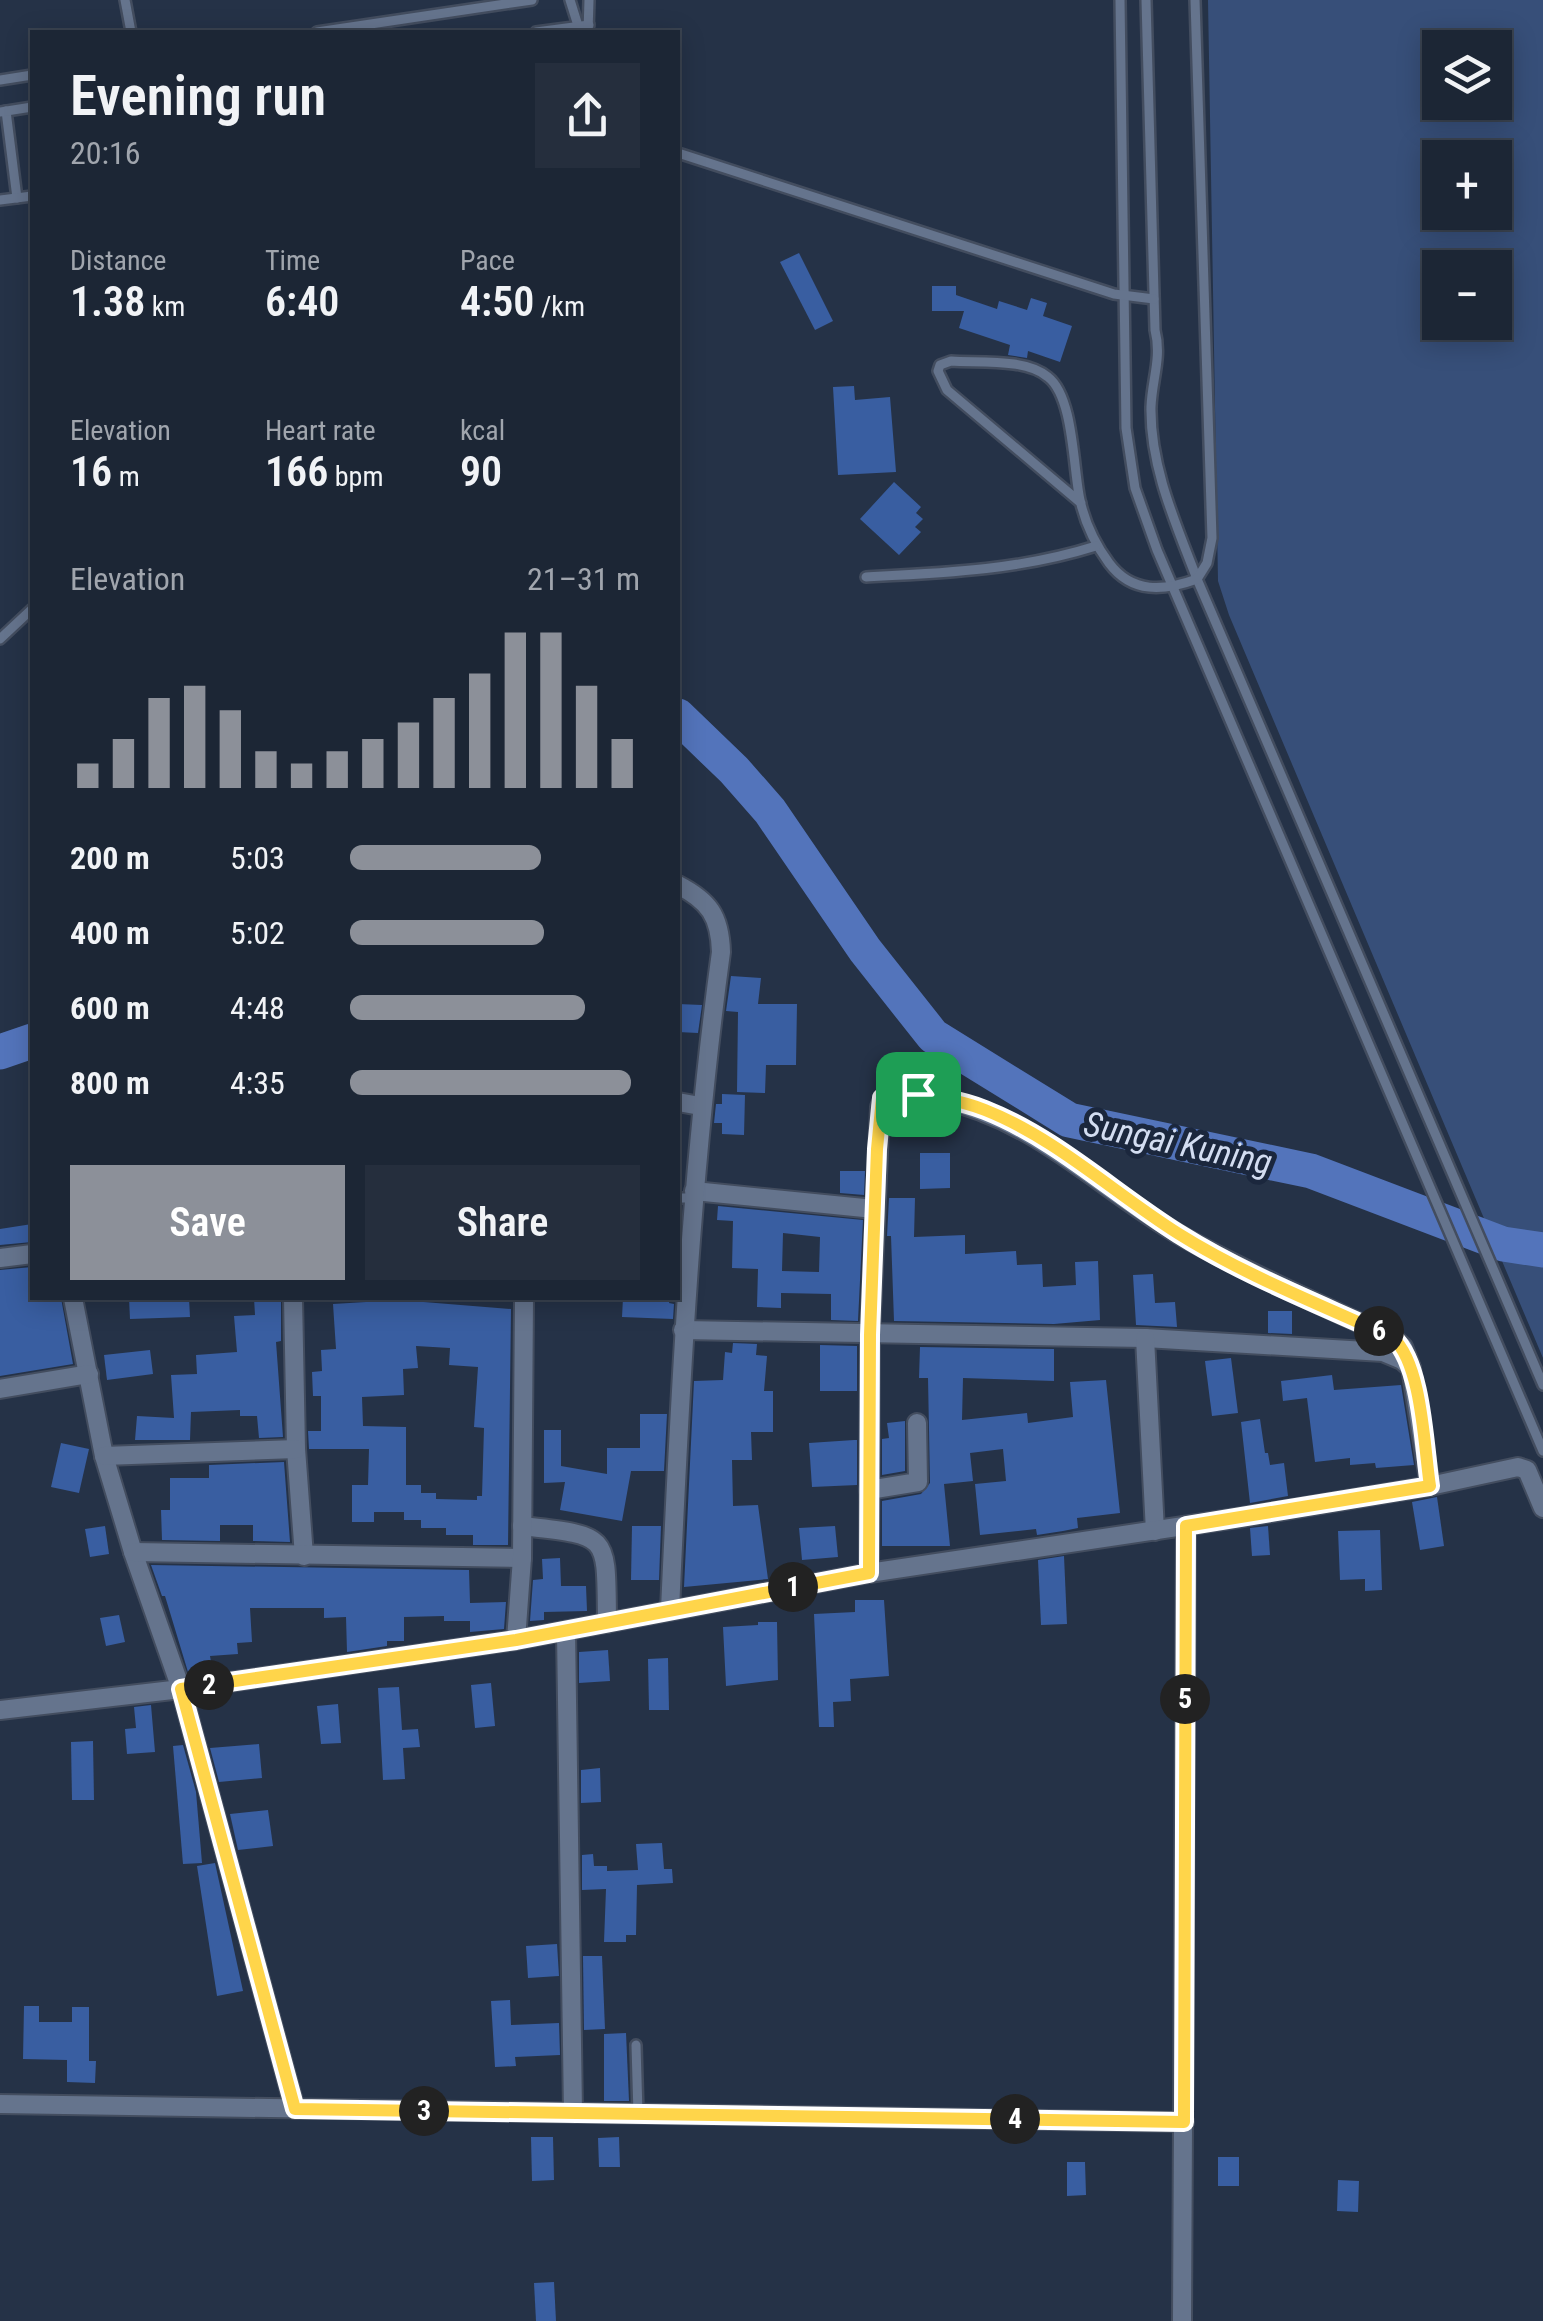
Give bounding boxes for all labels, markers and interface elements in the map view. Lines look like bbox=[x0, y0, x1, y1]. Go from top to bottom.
map controls bbox=[1422, 30, 1512, 340]
button: layers bbox=[1422, 30, 1512, 120]
button: share bbox=[535, 63, 640, 168]
text: Evening run bbox=[70, 64, 326, 128]
text: 20:16 bbox=[70, 134, 141, 172]
button: + bbox=[1422, 140, 1512, 230]
text: Distance bbox=[70, 244, 167, 277]
text: Time bbox=[265, 244, 320, 277]
text: Pace bbox=[460, 244, 515, 277]
button: − bbox=[1422, 250, 1512, 340]
text: 1.38 bbox=[70, 277, 145, 326]
text: 6:40 bbox=[265, 277, 339, 326]
text: 4:50 bbox=[460, 277, 534, 326]
text: km bbox=[145, 290, 185, 323]
text: /km bbox=[534, 290, 585, 323]
text: Elevation bbox=[70, 414, 171, 447]
text: Heart rate bbox=[265, 414, 376, 447]
text: kcal bbox=[460, 414, 505, 447]
text: 16 bbox=[70, 447, 112, 496]
text: 166 bbox=[265, 447, 328, 496]
text: 90 bbox=[460, 447, 502, 496]
text: m bbox=[112, 460, 140, 493]
text: bpm bbox=[328, 460, 384, 493]
text: Elevation bbox=[70, 560, 185, 598]
text: 21–31 m bbox=[527, 560, 640, 598]
text: 200 m bbox=[70, 839, 150, 877]
text: 5:03 bbox=[230, 839, 285, 877]
text: 400 m bbox=[70, 914, 150, 952]
text: 5:02 bbox=[230, 914, 285, 952]
text: 600 m bbox=[70, 989, 150, 1027]
text: 4:48 bbox=[230, 989, 285, 1027]
pin bbox=[876, 1052, 961, 1137]
text: 800 m bbox=[70, 1064, 150, 1102]
text: 4:35 bbox=[230, 1064, 285, 1102]
icon: arrive bbox=[891, 1067, 946, 1122]
water label: Sungai Kuning bbox=[1080, 1104, 1276, 1183]
button: Save bbox=[70, 1165, 345, 1280]
button: Share bbox=[365, 1165, 640, 1280]
pin: 6 bbox=[1354, 1306, 1404, 1356]
text: 6 bbox=[1372, 1314, 1386, 1347]
pin: 1 bbox=[768, 1562, 818, 1612]
text: 1 bbox=[786, 1570, 800, 1603]
pin: 2 bbox=[184, 1660, 234, 1710]
text: 2 bbox=[202, 1668, 216, 1701]
pin: 5 bbox=[1160, 1674, 1210, 1724]
text: 5 bbox=[1178, 1682, 1192, 1715]
pin: 3 bbox=[399, 2086, 449, 2136]
text: 3 bbox=[417, 2094, 431, 2127]
pin: 4 bbox=[990, 2094, 1040, 2144]
text: 4 bbox=[1008, 2102, 1022, 2135]

